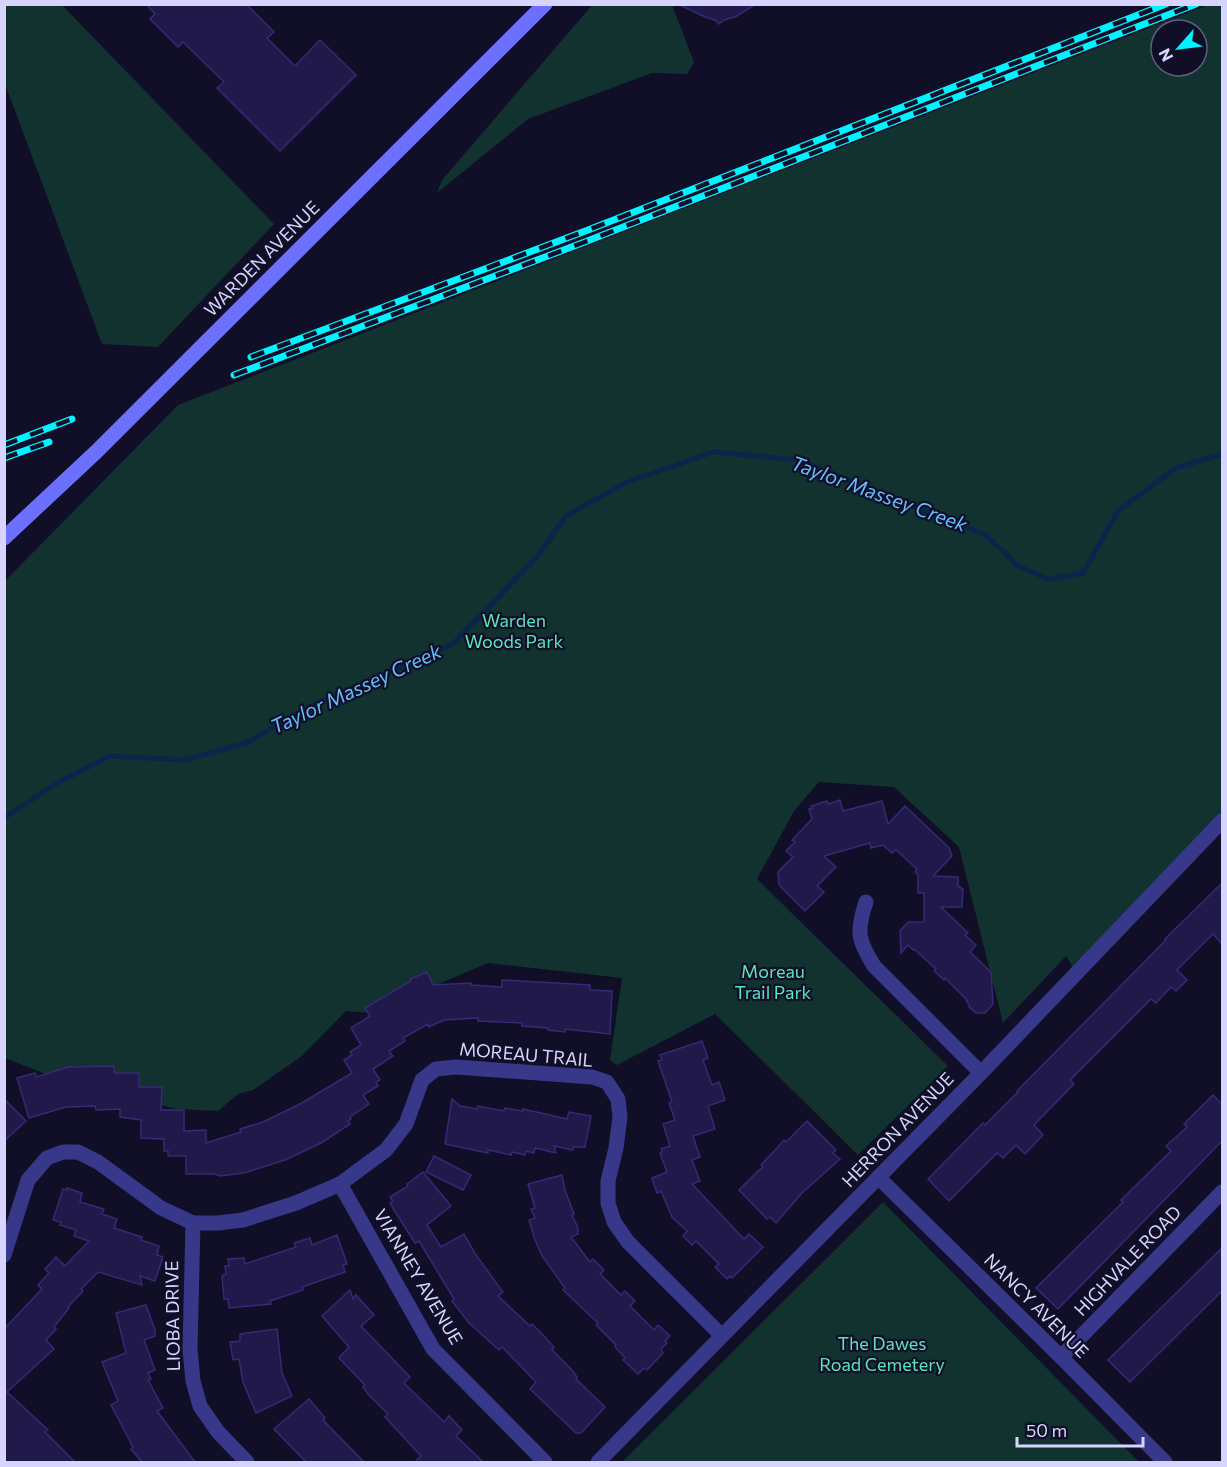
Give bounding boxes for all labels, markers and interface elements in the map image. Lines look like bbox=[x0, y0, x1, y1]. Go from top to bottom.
north arrow bbox=[1149, 18, 1209, 78]
text: N bbox=[1154, 46, 1177, 65]
street label: WARDEN AVENUE bbox=[199, 196, 324, 321]
water label: Taylor Massey Creek bbox=[788, 450, 972, 536]
park label: Warden Woods Park bbox=[465, 609, 563, 652]
water label: Taylor Massey Creek bbox=[266, 637, 446, 738]
park label: Moreau Trail Park bbox=[735, 960, 812, 1003]
street label: MOREAU TRAIL bbox=[458, 1037, 594, 1071]
street label: HERRON AVENUE bbox=[837, 1067, 958, 1191]
street label: HIGHVALE ROAD bbox=[1069, 1201, 1185, 1320]
street label: VIANNEY AVENUE bbox=[370, 1205, 468, 1348]
street label: NANCY AVENUE bbox=[980, 1249, 1093, 1362]
street label: LIOBA DRIVE bbox=[160, 1260, 184, 1372]
park label: The Dawes Road Cemetery bbox=[819, 1332, 945, 1375]
scale bar bbox=[1017, 1410, 1143, 1448]
text: 50 m bbox=[1026, 1419, 1067, 1441]

